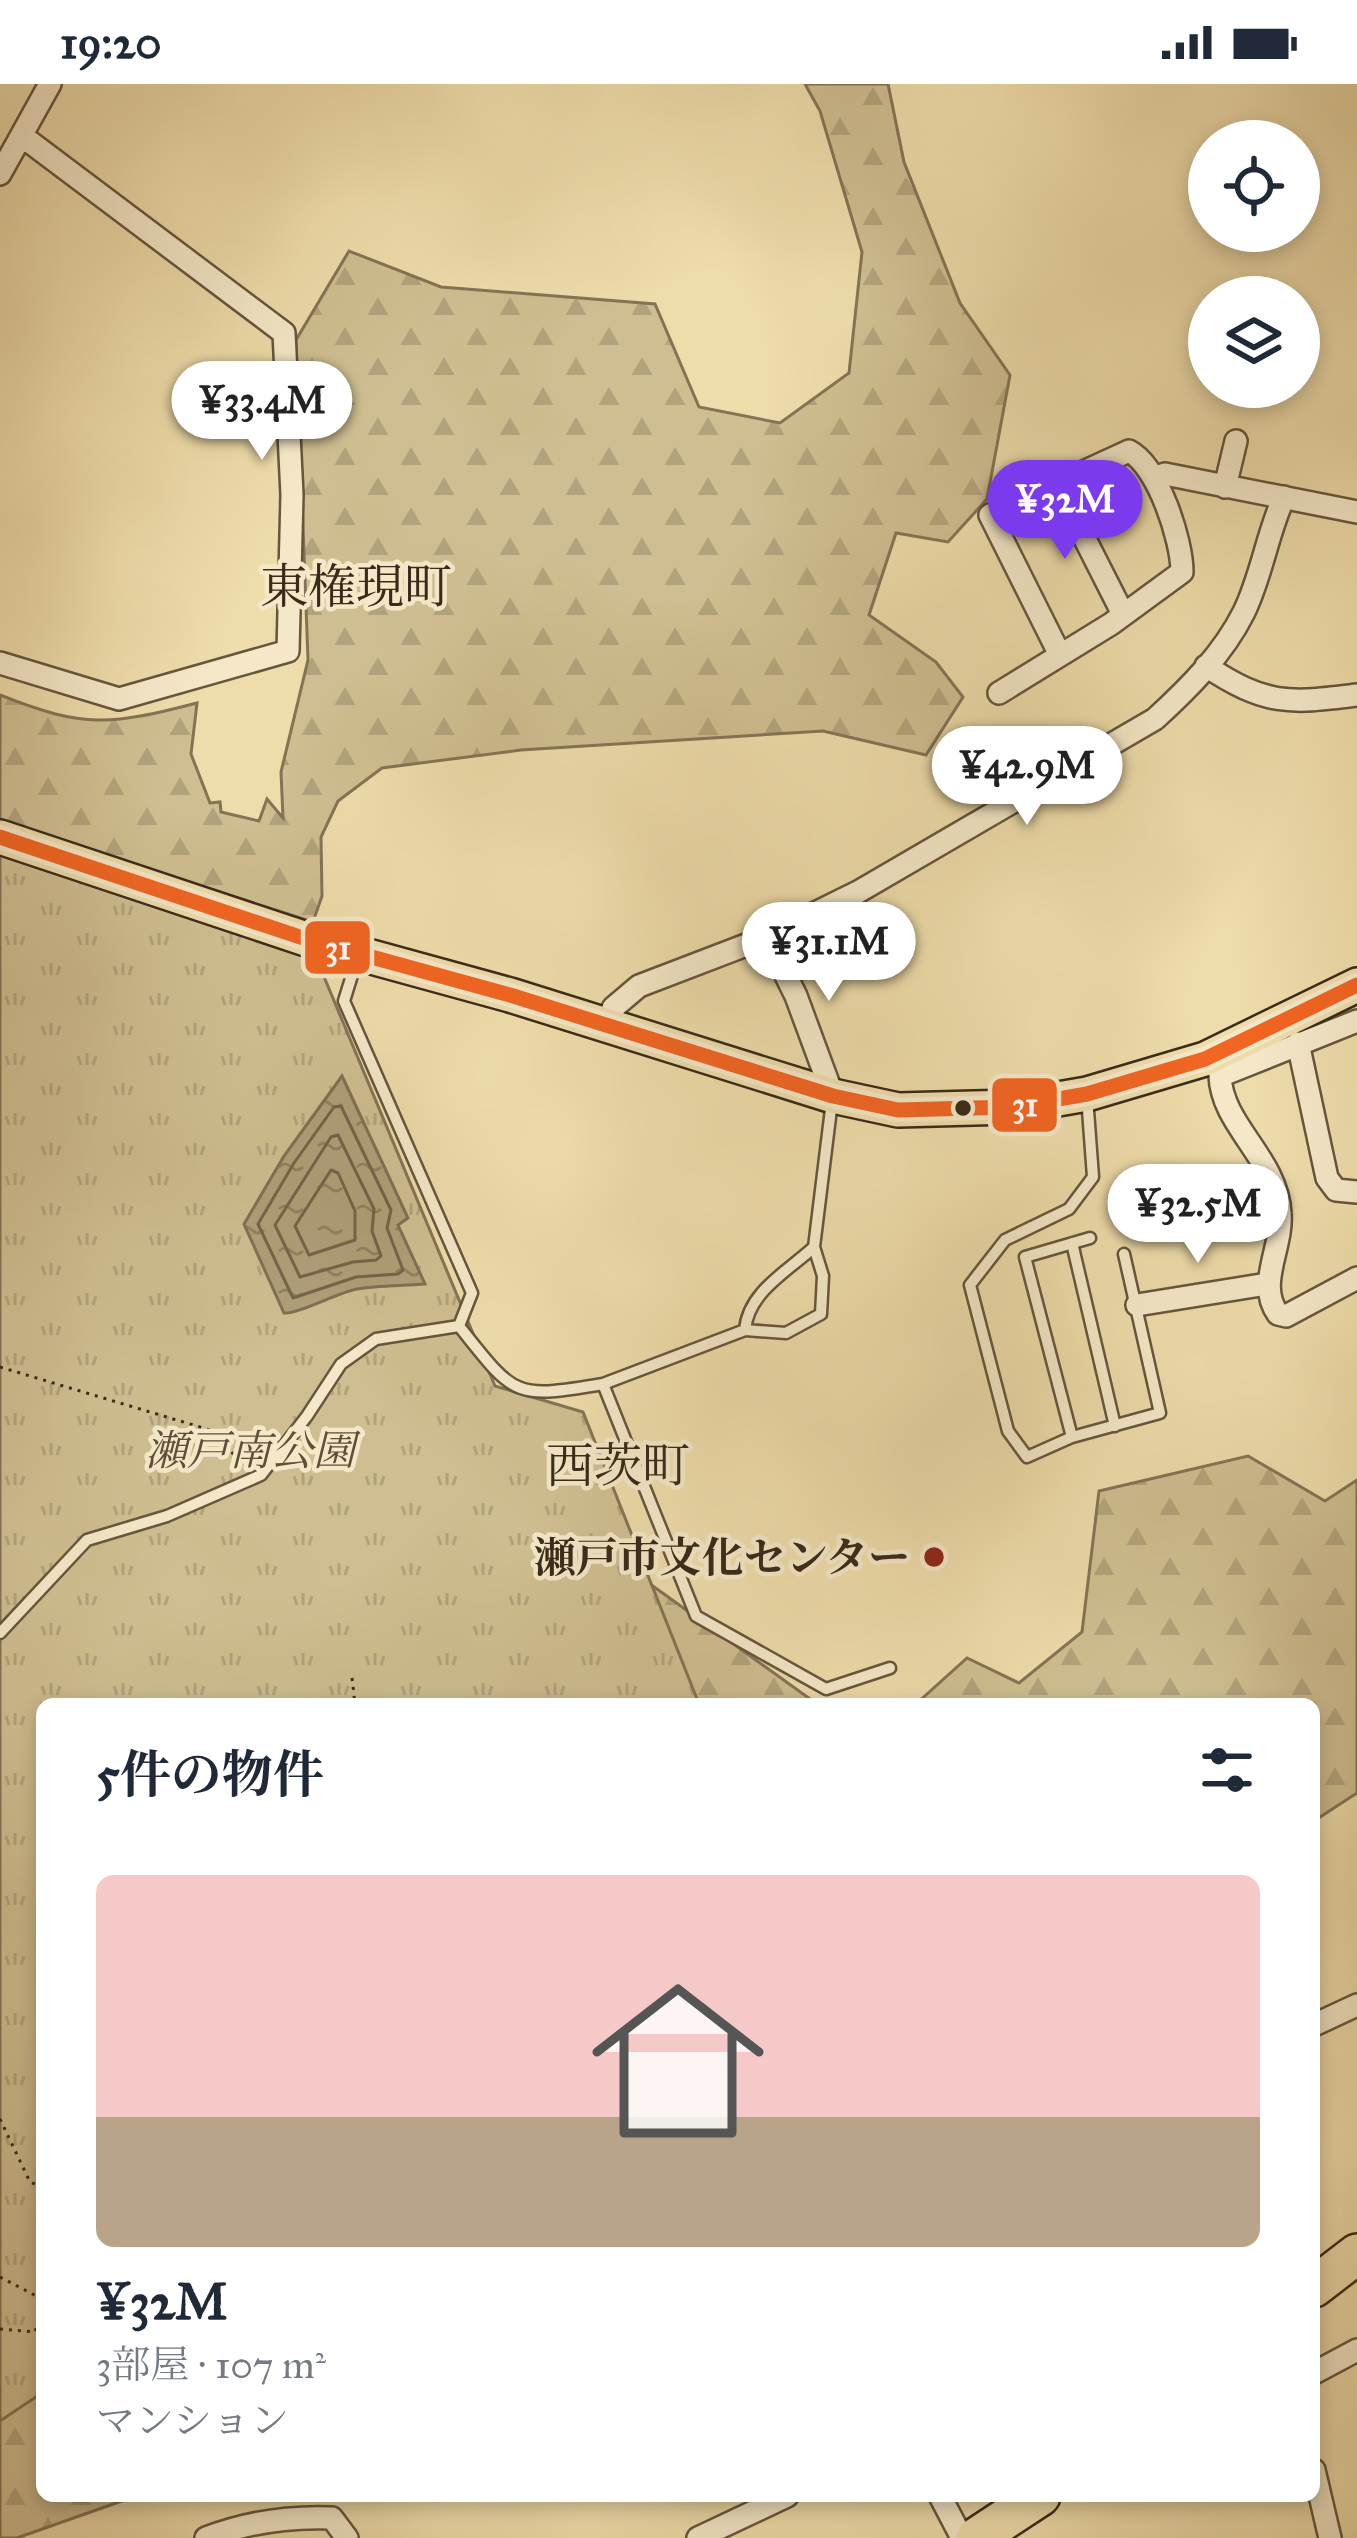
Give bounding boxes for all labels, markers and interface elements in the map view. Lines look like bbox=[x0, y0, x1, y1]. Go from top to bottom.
text: 19:20 bbox=[60, 15, 161, 70]
map controls bbox=[1188, 120, 1320, 408]
button: locate bbox=[1188, 120, 1320, 252]
button: layers bbox=[1188, 276, 1320, 408]
pin: ¥33.4M bbox=[164, 361, 360, 463]
text: ¥33.4M bbox=[198, 376, 326, 424]
pin: ¥32M bbox=[994, 460, 1136, 562]
text: ¥32M bbox=[1015, 475, 1115, 523]
district label: 東権現町 bbox=[260, 557, 452, 616]
pin: ¥42.9M bbox=[929, 726, 1125, 828]
text: ¥42.9M bbox=[959, 741, 1095, 789]
pin: ¥31.1M bbox=[731, 902, 927, 1004]
text: ¥31.1M bbox=[769, 917, 889, 965]
line badge: 31 bbox=[303, 919, 372, 976]
text: 31 bbox=[325, 928, 351, 968]
line badge: 31 bbox=[990, 1076, 1059, 1134]
text: 31 bbox=[1012, 1085, 1038, 1125]
unlabelled marker bbox=[952, 1097, 974, 1119]
pin: ¥32.5M bbox=[1100, 1164, 1296, 1266]
text: ¥32.5M bbox=[1134, 1179, 1262, 1227]
park label: 瀬戸南公園 bbox=[145, 1425, 361, 1477]
district label: 西茨町 bbox=[546, 1436, 690, 1495]
place label: 瀬戸市文化センター bbox=[534, 1532, 910, 1584]
marker: 瀬戸市文化センター bbox=[921, 1544, 947, 1570]
icon: filters bbox=[1194, 1737, 1260, 1803]
text: 5件の物件 bbox=[96, 1744, 324, 1806]
icon: home bbox=[570, 1953, 786, 2169]
text: ¥32M bbox=[96, 2271, 228, 2333]
text: 3部屋 · 107 m² bbox=[96, 2341, 326, 2389]
text: マンション bbox=[96, 2397, 289, 2445]

